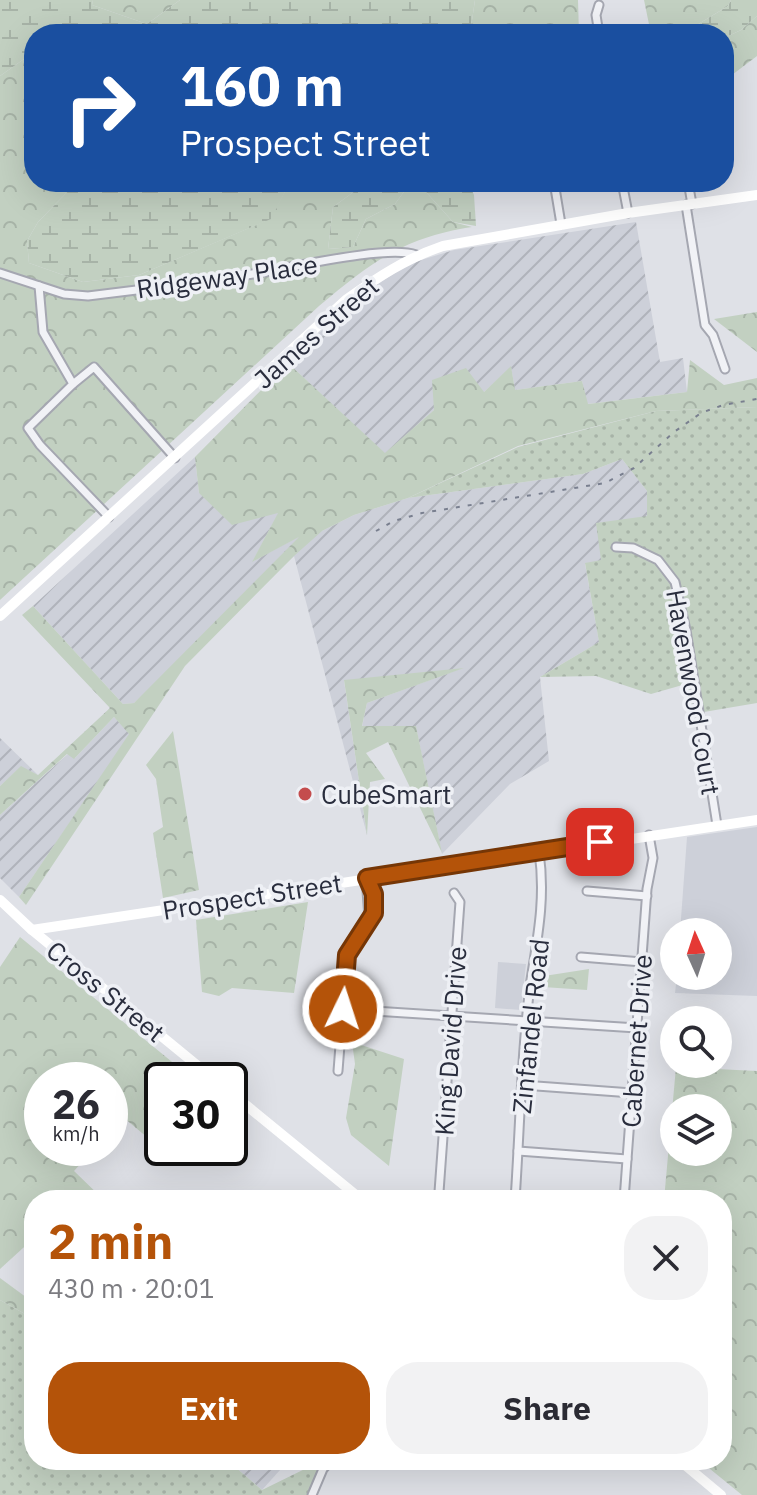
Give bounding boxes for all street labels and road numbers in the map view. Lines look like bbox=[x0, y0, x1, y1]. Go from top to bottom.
street label: Ridgeway Place bbox=[134, 246, 320, 306]
street label: James Street bbox=[247, 269, 385, 395]
street label: Havenwood Court bbox=[659, 587, 729, 797]
street label: Prospect Street bbox=[160, 865, 344, 927]
street label: Cross Street bbox=[40, 933, 172, 1049]
street label: Zinfandel Road bbox=[504, 937, 556, 1115]
street label: King David Drive bbox=[426, 945, 474, 1137]
street label: Cabernet Drive bbox=[613, 953, 659, 1129]

